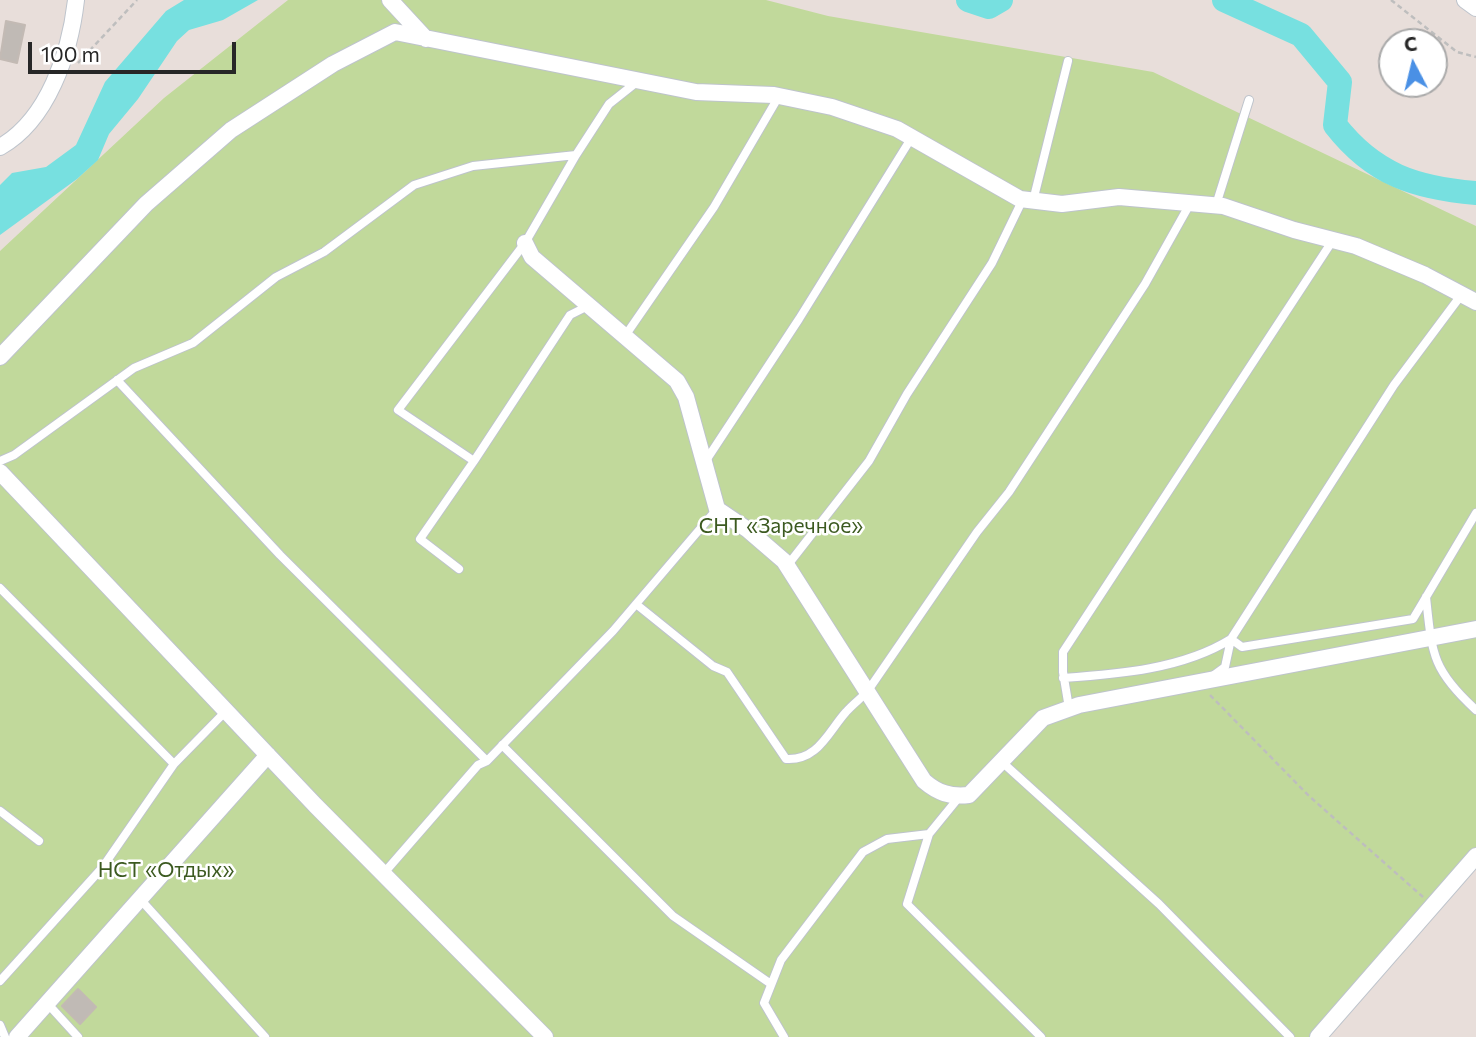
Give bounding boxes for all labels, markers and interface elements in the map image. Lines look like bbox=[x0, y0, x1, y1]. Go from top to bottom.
scale bar bbox=[32, 28, 240, 72]
north arrow bbox=[1378, 28, 1448, 98]
text: С bbox=[1403, 31, 1418, 56]
text: 100 m bbox=[41, 41, 100, 66]
park label: СНТ «Заречное» bbox=[699, 513, 863, 539]
park label: НСТ «Отдых» bbox=[98, 857, 234, 883]

